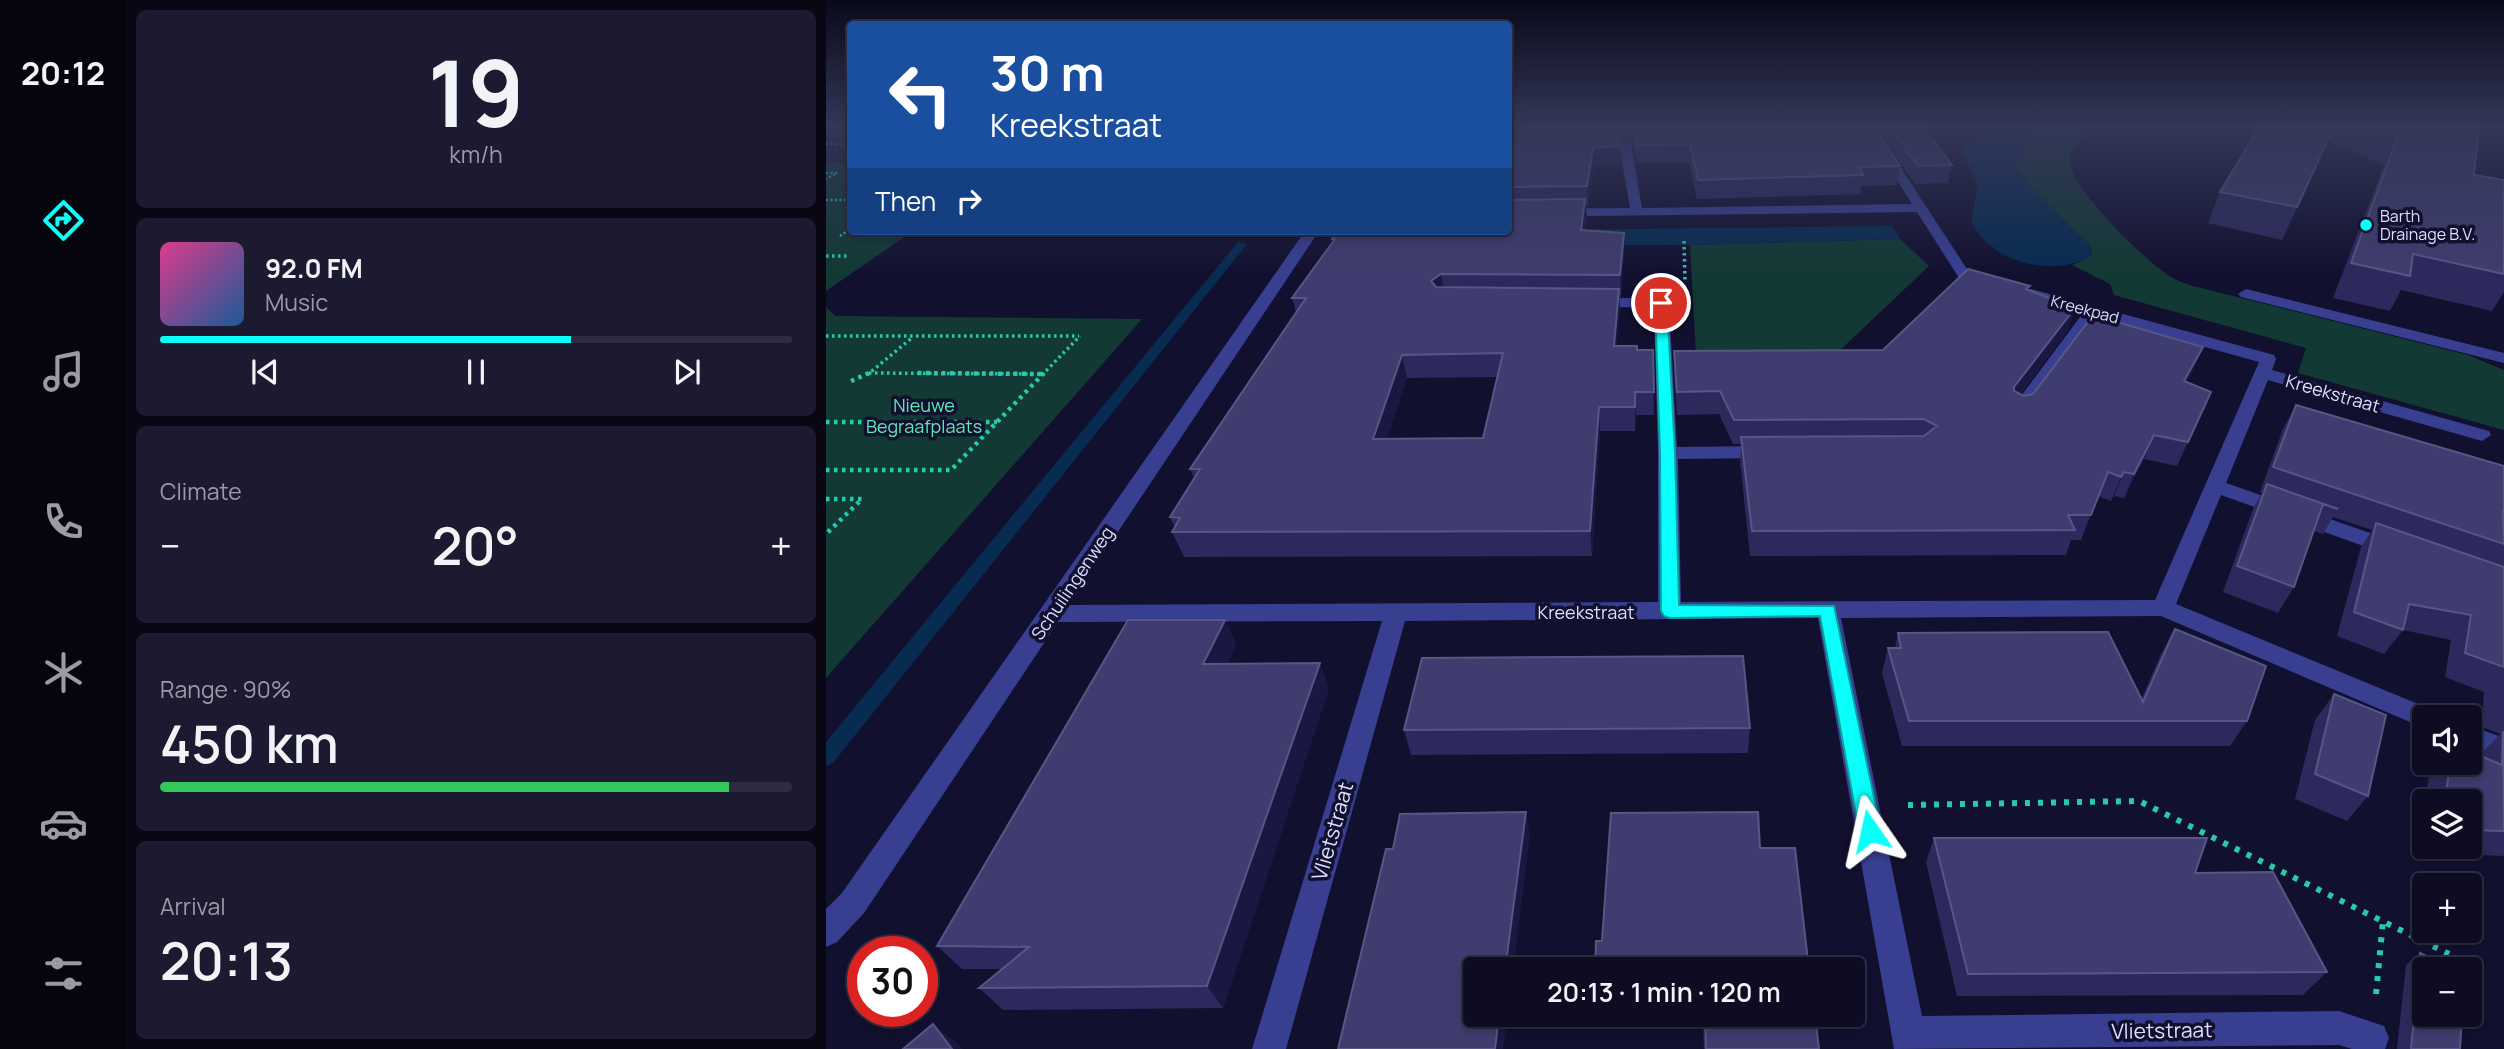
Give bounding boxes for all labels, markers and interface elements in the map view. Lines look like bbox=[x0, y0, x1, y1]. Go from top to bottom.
text: 19 bbox=[428, 30, 524, 154]
text: 30 m bbox=[990, 39, 1105, 106]
icon: left bbox=[875, 49, 966, 140]
text: 20:12 bbox=[21, 51, 105, 95]
text: Kreekstraat bbox=[990, 103, 1162, 147]
text: km/h bbox=[449, 138, 503, 170]
icon: right bbox=[950, 182, 988, 220]
text: Then bbox=[875, 183, 936, 219]
icon: directions bbox=[39, 196, 88, 245]
place label: Barth Drainage B.V. bbox=[2380, 205, 2475, 245]
marker: Barth Drainage B.V. bbox=[2358, 217, 2374, 233]
text: 92.0 FM bbox=[265, 250, 363, 286]
pin bbox=[1631, 273, 1691, 333]
icon: arrive bbox=[1642, 284, 1680, 322]
text: Music bbox=[265, 286, 328, 318]
street label: Kreekpad bbox=[2049, 289, 2121, 329]
icon: music bbox=[39, 347, 88, 396]
icon: previous bbox=[246, 353, 284, 391]
icon: pause bbox=[457, 353, 495, 391]
icon: next bbox=[668, 353, 706, 391]
street label: Kreekstraat bbox=[2283, 368, 2383, 418]
park label: Nieuwe Begraafplaats bbox=[866, 393, 982, 438]
text: Climate bbox=[160, 475, 242, 507]
icon: phone bbox=[39, 497, 88, 546]
text: 20° bbox=[432, 510, 519, 581]
text: − bbox=[160, 519, 181, 571]
text: + bbox=[770, 519, 792, 571]
street label: Schuilingenweg bbox=[1025, 522, 1119, 644]
street label: Kreekstraat bbox=[1538, 600, 1634, 624]
icon: climate bbox=[39, 648, 88, 697]
text: Range · 90% bbox=[160, 673, 291, 705]
map controls bbox=[2412, 705, 2482, 1027]
button: sound bbox=[2412, 705, 2482, 775]
text: 450 km bbox=[160, 708, 339, 779]
street label: Vlietstraat bbox=[1305, 779, 1359, 883]
button: layers bbox=[2412, 789, 2482, 859]
position arrow bbox=[1833, 794, 1907, 868]
icon: car bbox=[39, 799, 88, 848]
button: + bbox=[2412, 873, 2482, 943]
text: Arrival bbox=[160, 890, 226, 922]
text: 20:13 bbox=[160, 925, 293, 996]
speed limit sign: 30 bbox=[847, 936, 938, 1027]
icon: filters bbox=[39, 949, 88, 998]
button: − bbox=[2412, 957, 2482, 1027]
text: 20:13 · 1 min · 120 m bbox=[1547, 974, 1781, 1010]
street label: Vlietstraat bbox=[2111, 1015, 2213, 1045]

